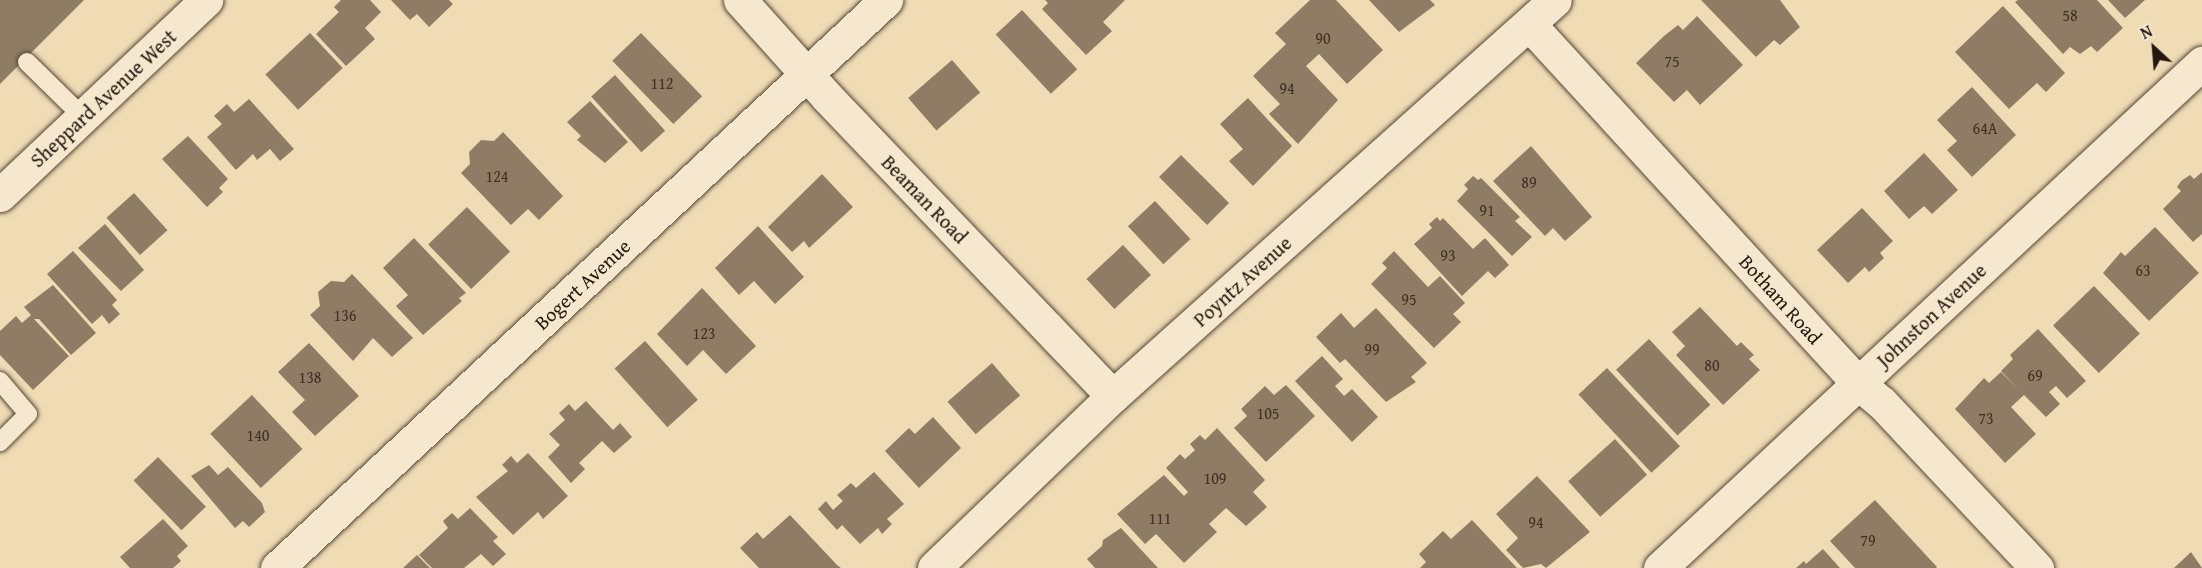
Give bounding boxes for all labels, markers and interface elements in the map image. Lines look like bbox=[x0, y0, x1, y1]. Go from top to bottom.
house number: 58 bbox=[2062, 5, 2078, 25]
north arrow bbox=[2124, 18, 2184, 78]
text: N bbox=[2136, 19, 2156, 45]
street label: Sheppard Avenue West bbox=[25, 24, 181, 172]
house number: 90 bbox=[1315, 28, 1331, 48]
house number: 75 bbox=[1664, 51, 1680, 71]
house number: 112 bbox=[650, 73, 674, 93]
house number: 94 bbox=[1279, 78, 1295, 98]
house number: 64A bbox=[1972, 118, 1998, 138]
street label: Beaman Road bbox=[877, 150, 973, 248]
house number: 124 bbox=[485, 166, 509, 186]
house number: 89 bbox=[1521, 172, 1537, 192]
house number: 91 bbox=[1479, 200, 1495, 220]
street label: Poyntz Avenue bbox=[1188, 231, 1296, 331]
street label: Bogert Avenue bbox=[529, 234, 635, 334]
house number: 93 bbox=[1440, 245, 1456, 265]
street label: Botham Road bbox=[1735, 249, 1827, 349]
street label: Johnston Avenue bbox=[1871, 258, 1991, 372]
house number: 63 bbox=[2135, 260, 2151, 280]
house number: 95 bbox=[1401, 289, 1417, 309]
house number: 136 bbox=[333, 305, 357, 325]
house number: 123 bbox=[692, 323, 716, 343]
house number: 99 bbox=[1364, 339, 1380, 359]
house number: 80 bbox=[1704, 355, 1720, 375]
house number: 69 bbox=[2027, 365, 2043, 385]
house number: 138 bbox=[298, 367, 322, 387]
house number: 105 bbox=[1256, 403, 1280, 423]
house number: 73 bbox=[1978, 408, 1994, 428]
house number: 140 bbox=[246, 425, 270, 445]
house number: 109 bbox=[1203, 468, 1227, 488]
house number: 111 bbox=[1148, 508, 1172, 528]
house number: 94 bbox=[1528, 512, 1544, 532]
house number: 79 bbox=[1860, 530, 1876, 550]

